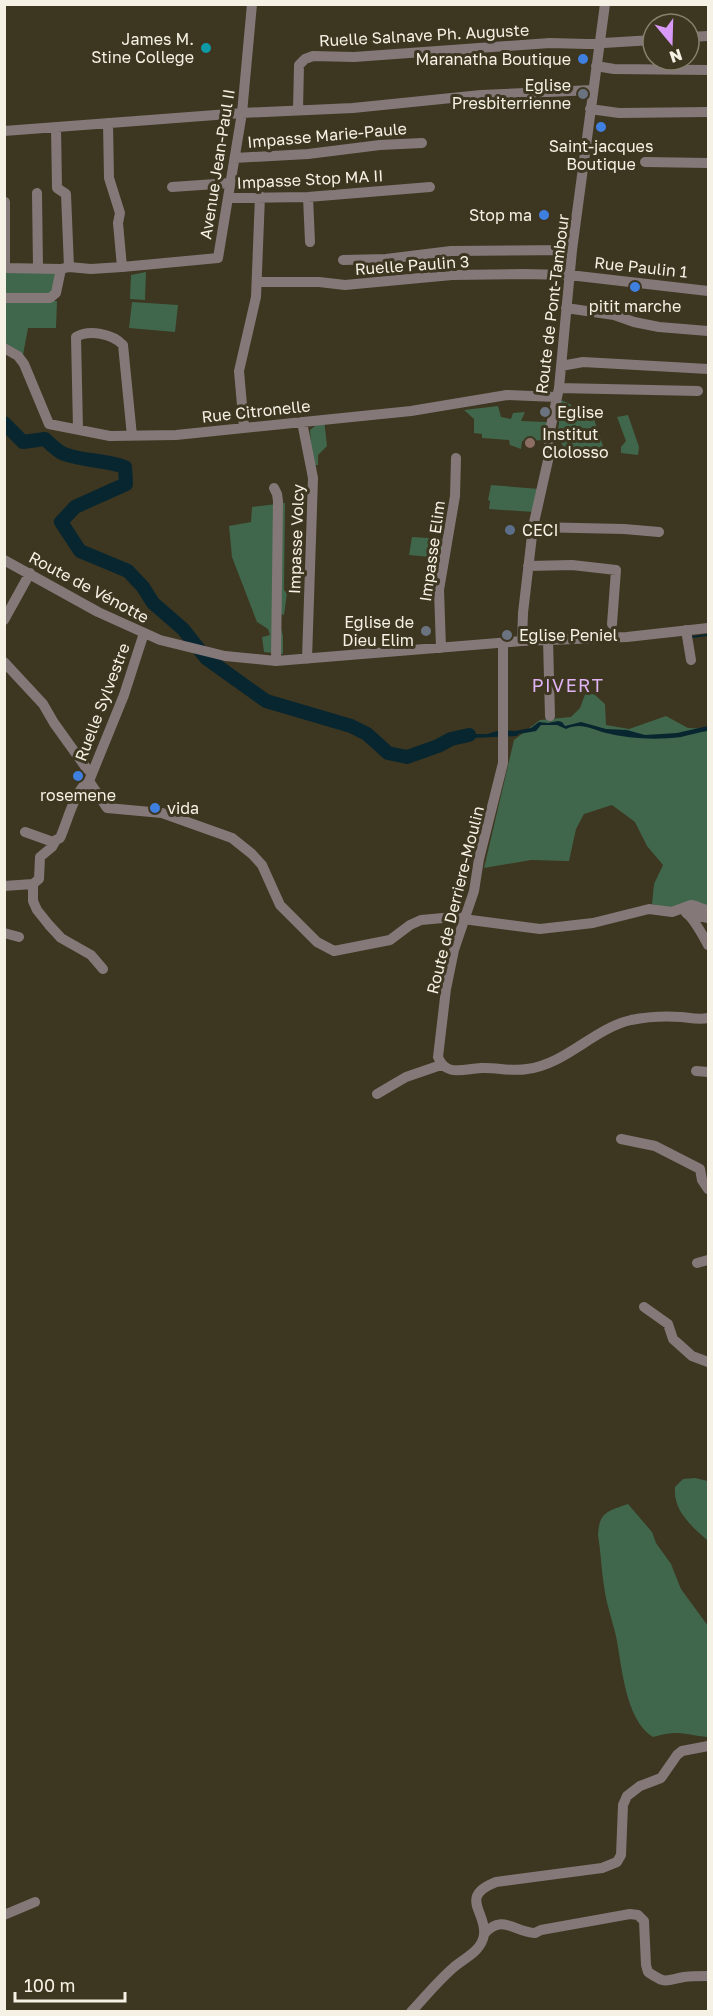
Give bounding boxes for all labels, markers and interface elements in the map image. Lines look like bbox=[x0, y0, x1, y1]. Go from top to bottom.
north arrow bbox=[641, 12, 701, 72]
street label: Ruelle Salnave Ph. Auguste bbox=[318, 20, 530, 50]
place label: James M. Stine College bbox=[91, 29, 194, 67]
marker: James M. Stine College bbox=[199, 41, 213, 55]
text: N bbox=[667, 45, 685, 68]
place label: Maranatha Boutique bbox=[416, 49, 571, 69]
marker: Maranatha Boutique bbox=[576, 52, 590, 66]
place label: Eglise Presbiterrienne bbox=[452, 75, 571, 113]
street label: Avenue Jean-Paul II bbox=[195, 87, 239, 241]
marker: Eglise Presbiterrienne bbox=[576, 87, 590, 101]
street label: Impasse Marie-Paule bbox=[246, 118, 408, 152]
marker: Saint-jacques Boutique bbox=[594, 120, 608, 134]
place label: Saint-jacques Boutique bbox=[549, 136, 653, 174]
street label: Impasse Stop MA II bbox=[236, 165, 384, 193]
place label: Stop ma bbox=[469, 205, 532, 225]
marker: Stop ma bbox=[537, 208, 551, 222]
street label: Route de Pont-Tambour bbox=[531, 213, 573, 395]
street label: Ruelle Paulin 3 bbox=[354, 251, 470, 279]
street label: Rue Paulin 1 bbox=[593, 252, 689, 282]
marker: pitit marche bbox=[628, 280, 642, 294]
place label: pitit marche bbox=[589, 296, 681, 316]
street label: Rue Citronelle bbox=[201, 395, 311, 427]
place label: Eglise bbox=[557, 402, 604, 422]
marker: Eglise bbox=[538, 405, 552, 419]
place label: Institut Clolosso bbox=[542, 424, 609, 462]
marker: Institut Clolosso bbox=[523, 436, 537, 450]
street label: Impasse Volcy bbox=[284, 484, 308, 594]
street label: Impasse Elim bbox=[415, 499, 449, 603]
place label: CECI bbox=[522, 520, 558, 540]
marker: CECI bbox=[503, 523, 517, 537]
street label: Route de Vénotte bbox=[25, 547, 153, 627]
place label: Eglise de Dieu Elim bbox=[342, 612, 414, 650]
marker: Eglise de Dieu Elim bbox=[419, 624, 433, 638]
place label: Eglise Peniel bbox=[519, 625, 618, 645]
marker: Eglise Peniel bbox=[500, 628, 514, 642]
street label: Ruelle Sylvestre bbox=[70, 640, 134, 764]
district label: PIVERT bbox=[532, 674, 604, 696]
marker: rosemene bbox=[71, 769, 85, 783]
place label: rosemene bbox=[40, 785, 116, 805]
place label: vida bbox=[167, 798, 199, 818]
marker: vida bbox=[148, 801, 162, 815]
street label: Route de Derriere-Moulin bbox=[422, 804, 488, 996]
scale bar bbox=[15, 1965, 124, 2003]
text: 100 m bbox=[24, 1974, 75, 1996]

